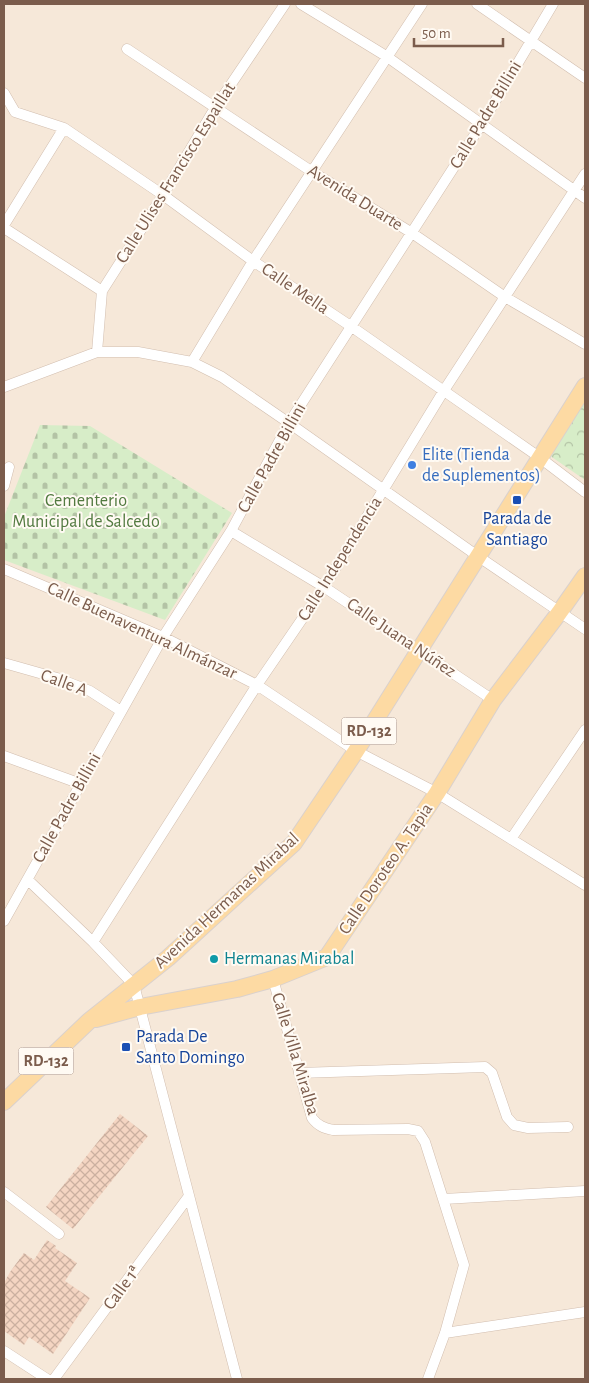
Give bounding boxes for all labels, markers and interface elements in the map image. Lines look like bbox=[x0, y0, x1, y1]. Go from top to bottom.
scale bar bbox=[414, 15, 503, 47]
text: 50 m bbox=[422, 26, 451, 41]
street label: Calle Padre Billini bbox=[447, 58, 525, 172]
street label: Calle Ulises Francisco Espaillat bbox=[113, 79, 239, 267]
street label: Avenida Duarte bbox=[304, 162, 406, 234]
street label: Calle Mella bbox=[258, 260, 332, 318]
street label: Calle Padre Billini bbox=[234, 400, 310, 516]
place label: Elite (Tienda de Suplementos) bbox=[422, 446, 541, 485]
marker: Elite (Tienda de Suplementos) bbox=[406, 459, 418, 471]
park label: Cementerio Municipal de Salcedo bbox=[12, 492, 160, 531]
street label: Calle Independencia bbox=[295, 494, 385, 624]
marker: Parada de Santiago bbox=[511, 494, 523, 506]
place label: Parada de Santiago bbox=[482, 510, 552, 549]
street label: Calle Buenaventura Almánzar bbox=[44, 579, 240, 683]
street label: Calle Juana Núñez bbox=[343, 595, 459, 681]
street label: Calle A bbox=[38, 666, 90, 700]
road number: RD-132 bbox=[342, 718, 396, 744]
street label: Calle Padre Billini bbox=[29, 750, 105, 866]
street label: Calle Doroteo A. Tapia bbox=[336, 800, 436, 938]
street label: Avenida Hermanas Mirabal bbox=[150, 828, 304, 974]
place label: Hermanas Mirabal bbox=[224, 948, 354, 970]
marker: Hermanas Mirabal bbox=[208, 953, 220, 965]
street label: Calle Villa Miralba bbox=[268, 991, 322, 1117]
place label: Parada De Santo Domingo bbox=[136, 1028, 245, 1067]
marker: Parada De Santo Domingo bbox=[120, 1041, 132, 1053]
road number: RD-132 bbox=[18, 1048, 74, 1074]
street label: Calle 1ª bbox=[100, 1262, 144, 1313]

